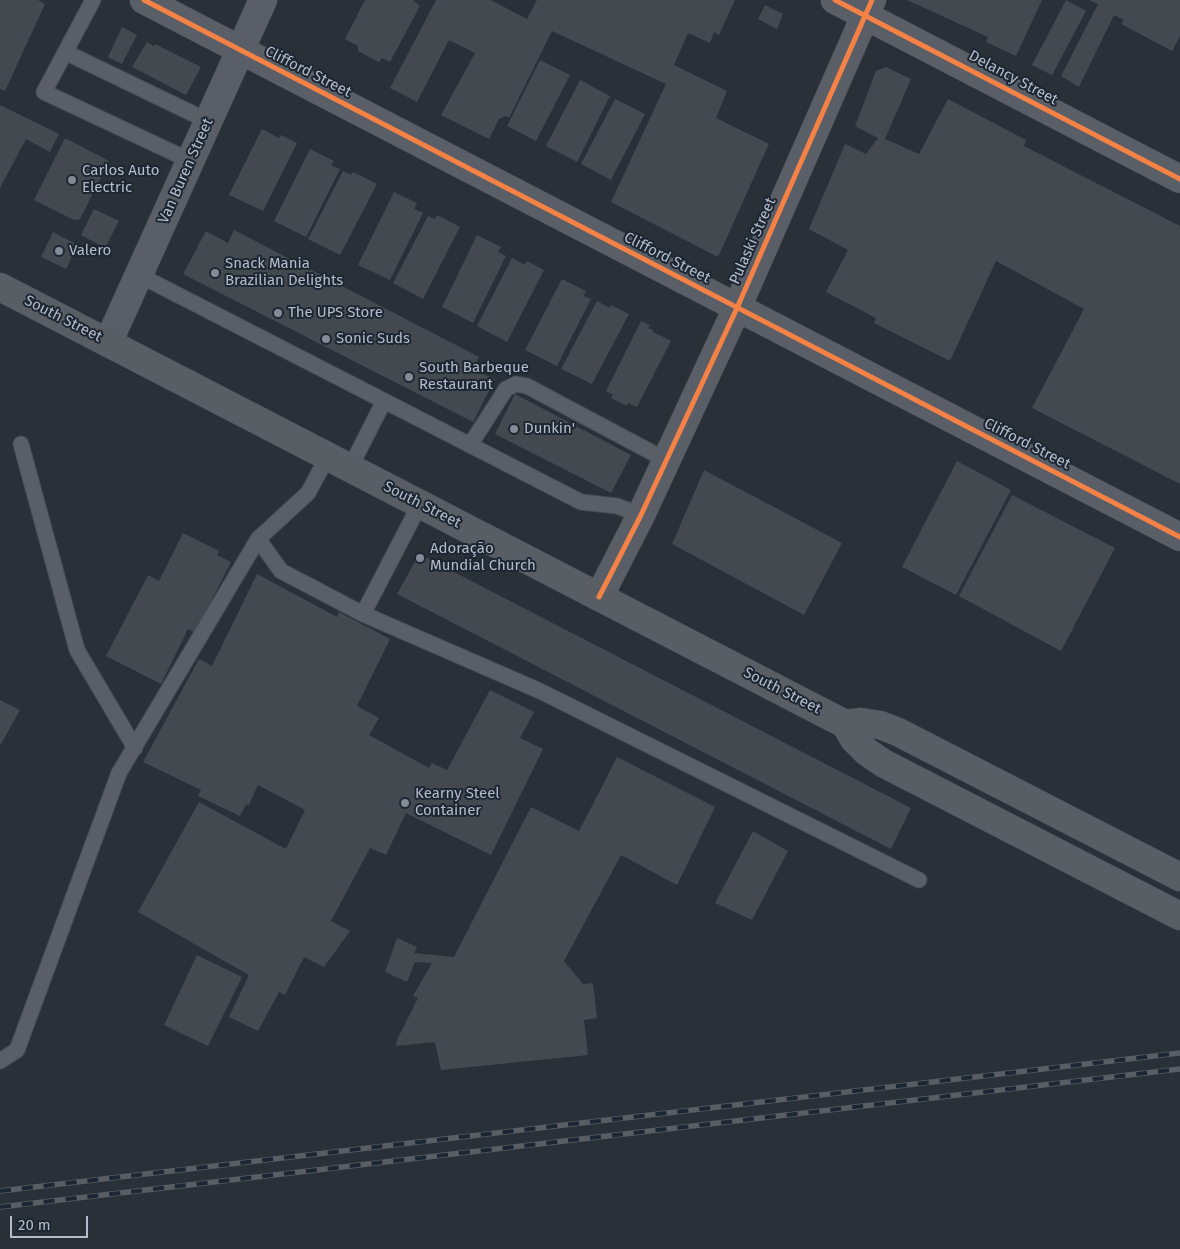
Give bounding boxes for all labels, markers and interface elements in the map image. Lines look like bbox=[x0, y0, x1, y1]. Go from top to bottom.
street label: Clifford Street bbox=[262, 43, 354, 101]
street label: Delancy Street bbox=[965, 47, 1061, 109]
street label: Van Buren Street bbox=[155, 116, 217, 226]
place label: Carlos Auto Electric bbox=[82, 162, 160, 197]
marker: Carlos Auto Electric bbox=[66, 174, 78, 186]
street label: Pulaski Street bbox=[726, 195, 780, 287]
street label: Clifford Street bbox=[621, 229, 713, 287]
place label: Valero bbox=[69, 242, 111, 260]
marker: Valero bbox=[53, 245, 65, 257]
place label: Snack Mania Brazilian Delights bbox=[225, 255, 343, 290]
marker: Snack Mania Brazilian Delights bbox=[209, 267, 221, 279]
street label: South Street bbox=[21, 292, 105, 346]
place label: The UPS Store bbox=[288, 304, 383, 322]
marker: The UPS Store bbox=[272, 307, 284, 319]
place label: Sonic Suds bbox=[336, 330, 410, 348]
marker: Sonic Suds bbox=[320, 333, 332, 345]
place label: South Barbeque Restaurant bbox=[419, 359, 529, 394]
marker: South Barbeque Restaurant bbox=[403, 371, 415, 383]
street label: Clifford Street bbox=[981, 415, 1073, 473]
place label: Dunkin' bbox=[524, 420, 575, 438]
marker: Dunkin' bbox=[508, 423, 520, 435]
street label: South Street bbox=[380, 478, 464, 532]
place label: Adoração Mundial Church bbox=[430, 540, 536, 575]
marker: Adoração Mundial Church bbox=[414, 552, 426, 564]
street label: South Street bbox=[740, 664, 824, 718]
place label: Kearny Steel Container bbox=[415, 785, 500, 820]
marker: Kearny Steel Container bbox=[399, 797, 411, 809]
scale bar bbox=[12, 1206, 90, 1238]
text: 20 m bbox=[18, 1216, 51, 1234]

